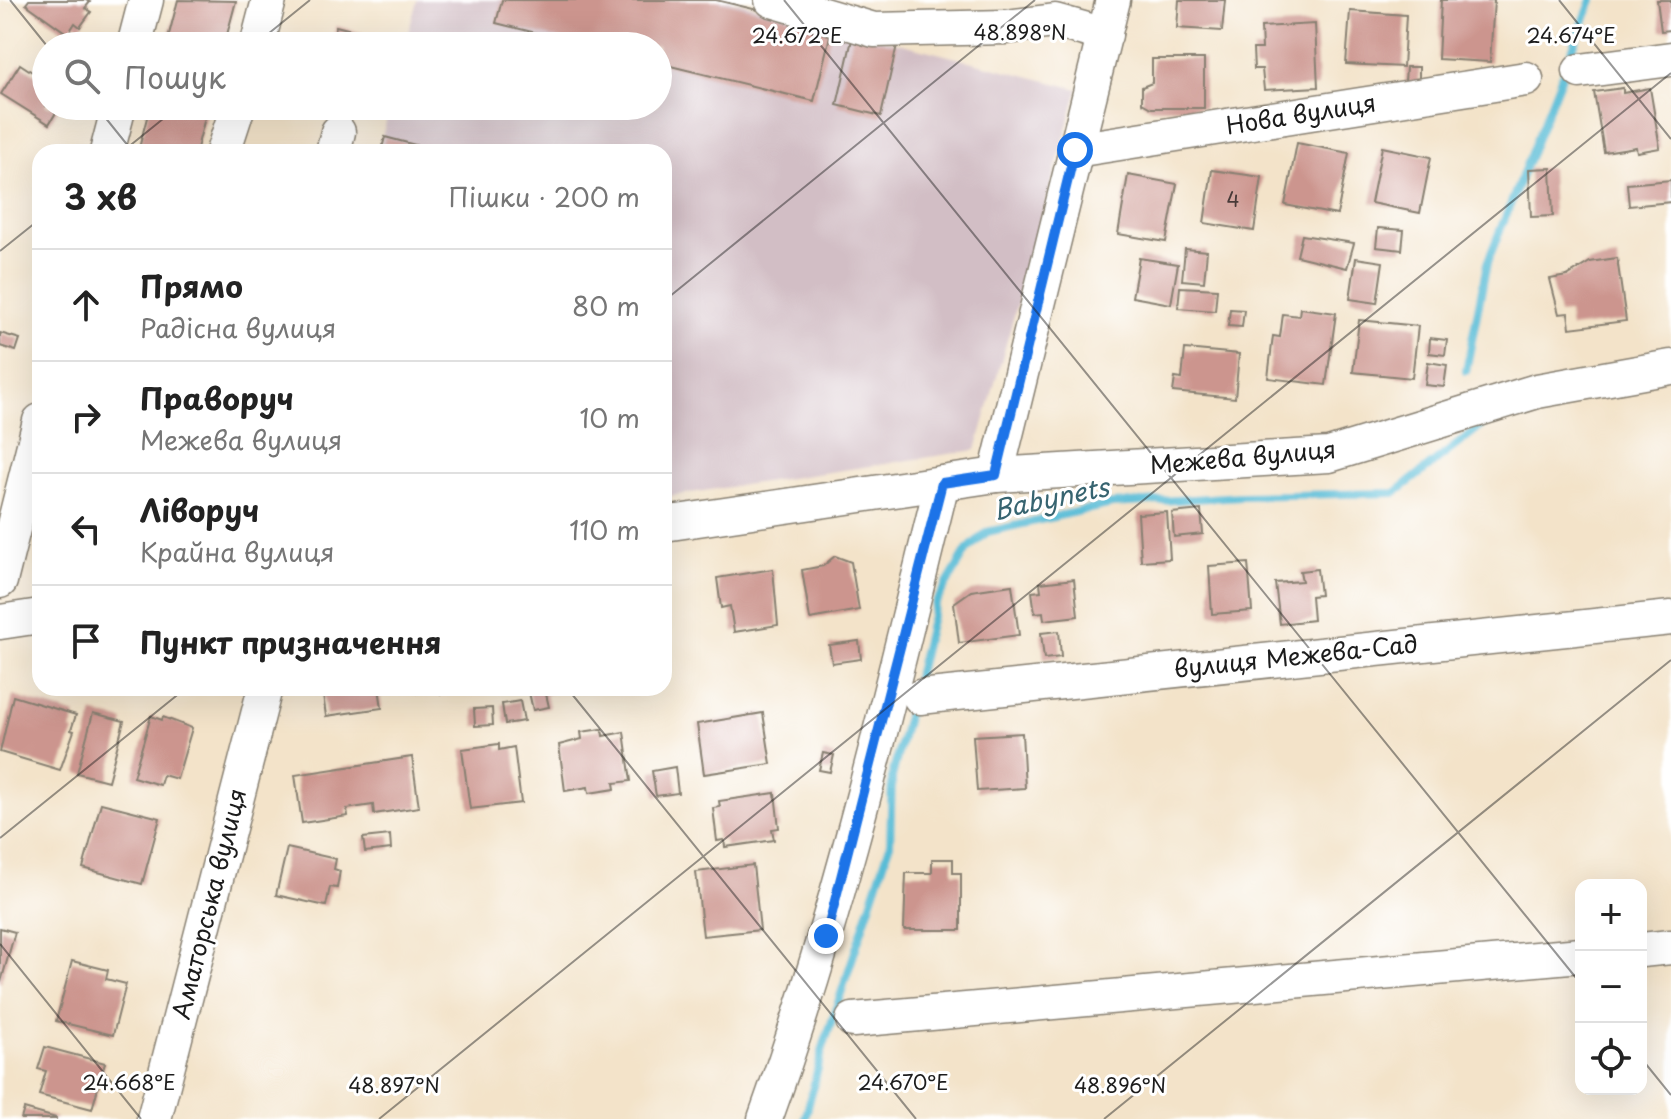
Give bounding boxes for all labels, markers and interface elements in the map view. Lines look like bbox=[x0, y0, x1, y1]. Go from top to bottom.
text: 48.898°N bbox=[973, 17, 1067, 47]
text: 24.672°E bbox=[752, 20, 842, 50]
text: 24.674°E bbox=[1526, 20, 1616, 50]
search box bbox=[32, 32, 672, 120]
icon: search bbox=[60, 54, 104, 98]
text: Пошук bbox=[124, 54, 226, 99]
street label: Нова вулиця bbox=[1223, 83, 1378, 143]
route start bbox=[1057, 132, 1093, 168]
text: 3 хв bbox=[64, 170, 137, 222]
text: Пішки · 200 m bbox=[449, 177, 640, 216]
house number: 4 bbox=[1226, 184, 1240, 214]
text: Прямо bbox=[140, 263, 243, 308]
icon: ahead bbox=[64, 283, 108, 327]
text: 80 m bbox=[572, 286, 640, 325]
text: Радісна вулиця bbox=[140, 308, 336, 347]
text: Праворуч bbox=[140, 375, 294, 420]
icon: right bbox=[64, 395, 108, 439]
text: 10 m bbox=[579, 398, 640, 437]
text: Межева вулиця bbox=[140, 420, 342, 459]
street label: Межева вулиця bbox=[1148, 430, 1337, 482]
water label: Babynets bbox=[989, 466, 1115, 529]
text: Ліворуч bbox=[140, 487, 259, 532]
icon: left bbox=[64, 507, 108, 551]
text: 110 m bbox=[569, 510, 640, 549]
text: Крайна вулиця bbox=[140, 532, 335, 571]
icon: arrive bbox=[64, 619, 108, 663]
text: Пункт призначення bbox=[140, 619, 441, 664]
street label: вулиця Межева-Сад bbox=[1172, 624, 1419, 686]
street label: Аматорська вулиця bbox=[162, 784, 254, 1023]
map controls bbox=[1575, 879, 1647, 1095]
button: + bbox=[1575, 879, 1647, 951]
route end bbox=[808, 918, 844, 954]
button: − bbox=[1575, 951, 1647, 1023]
button: locate bbox=[1575, 1023, 1647, 1095]
text: 24.668°E bbox=[82, 1067, 176, 1097]
text: 24.670°E bbox=[857, 1067, 949, 1097]
text: 48.897°N bbox=[348, 1070, 440, 1100]
text: 48.896°N bbox=[1074, 1070, 1166, 1100]

